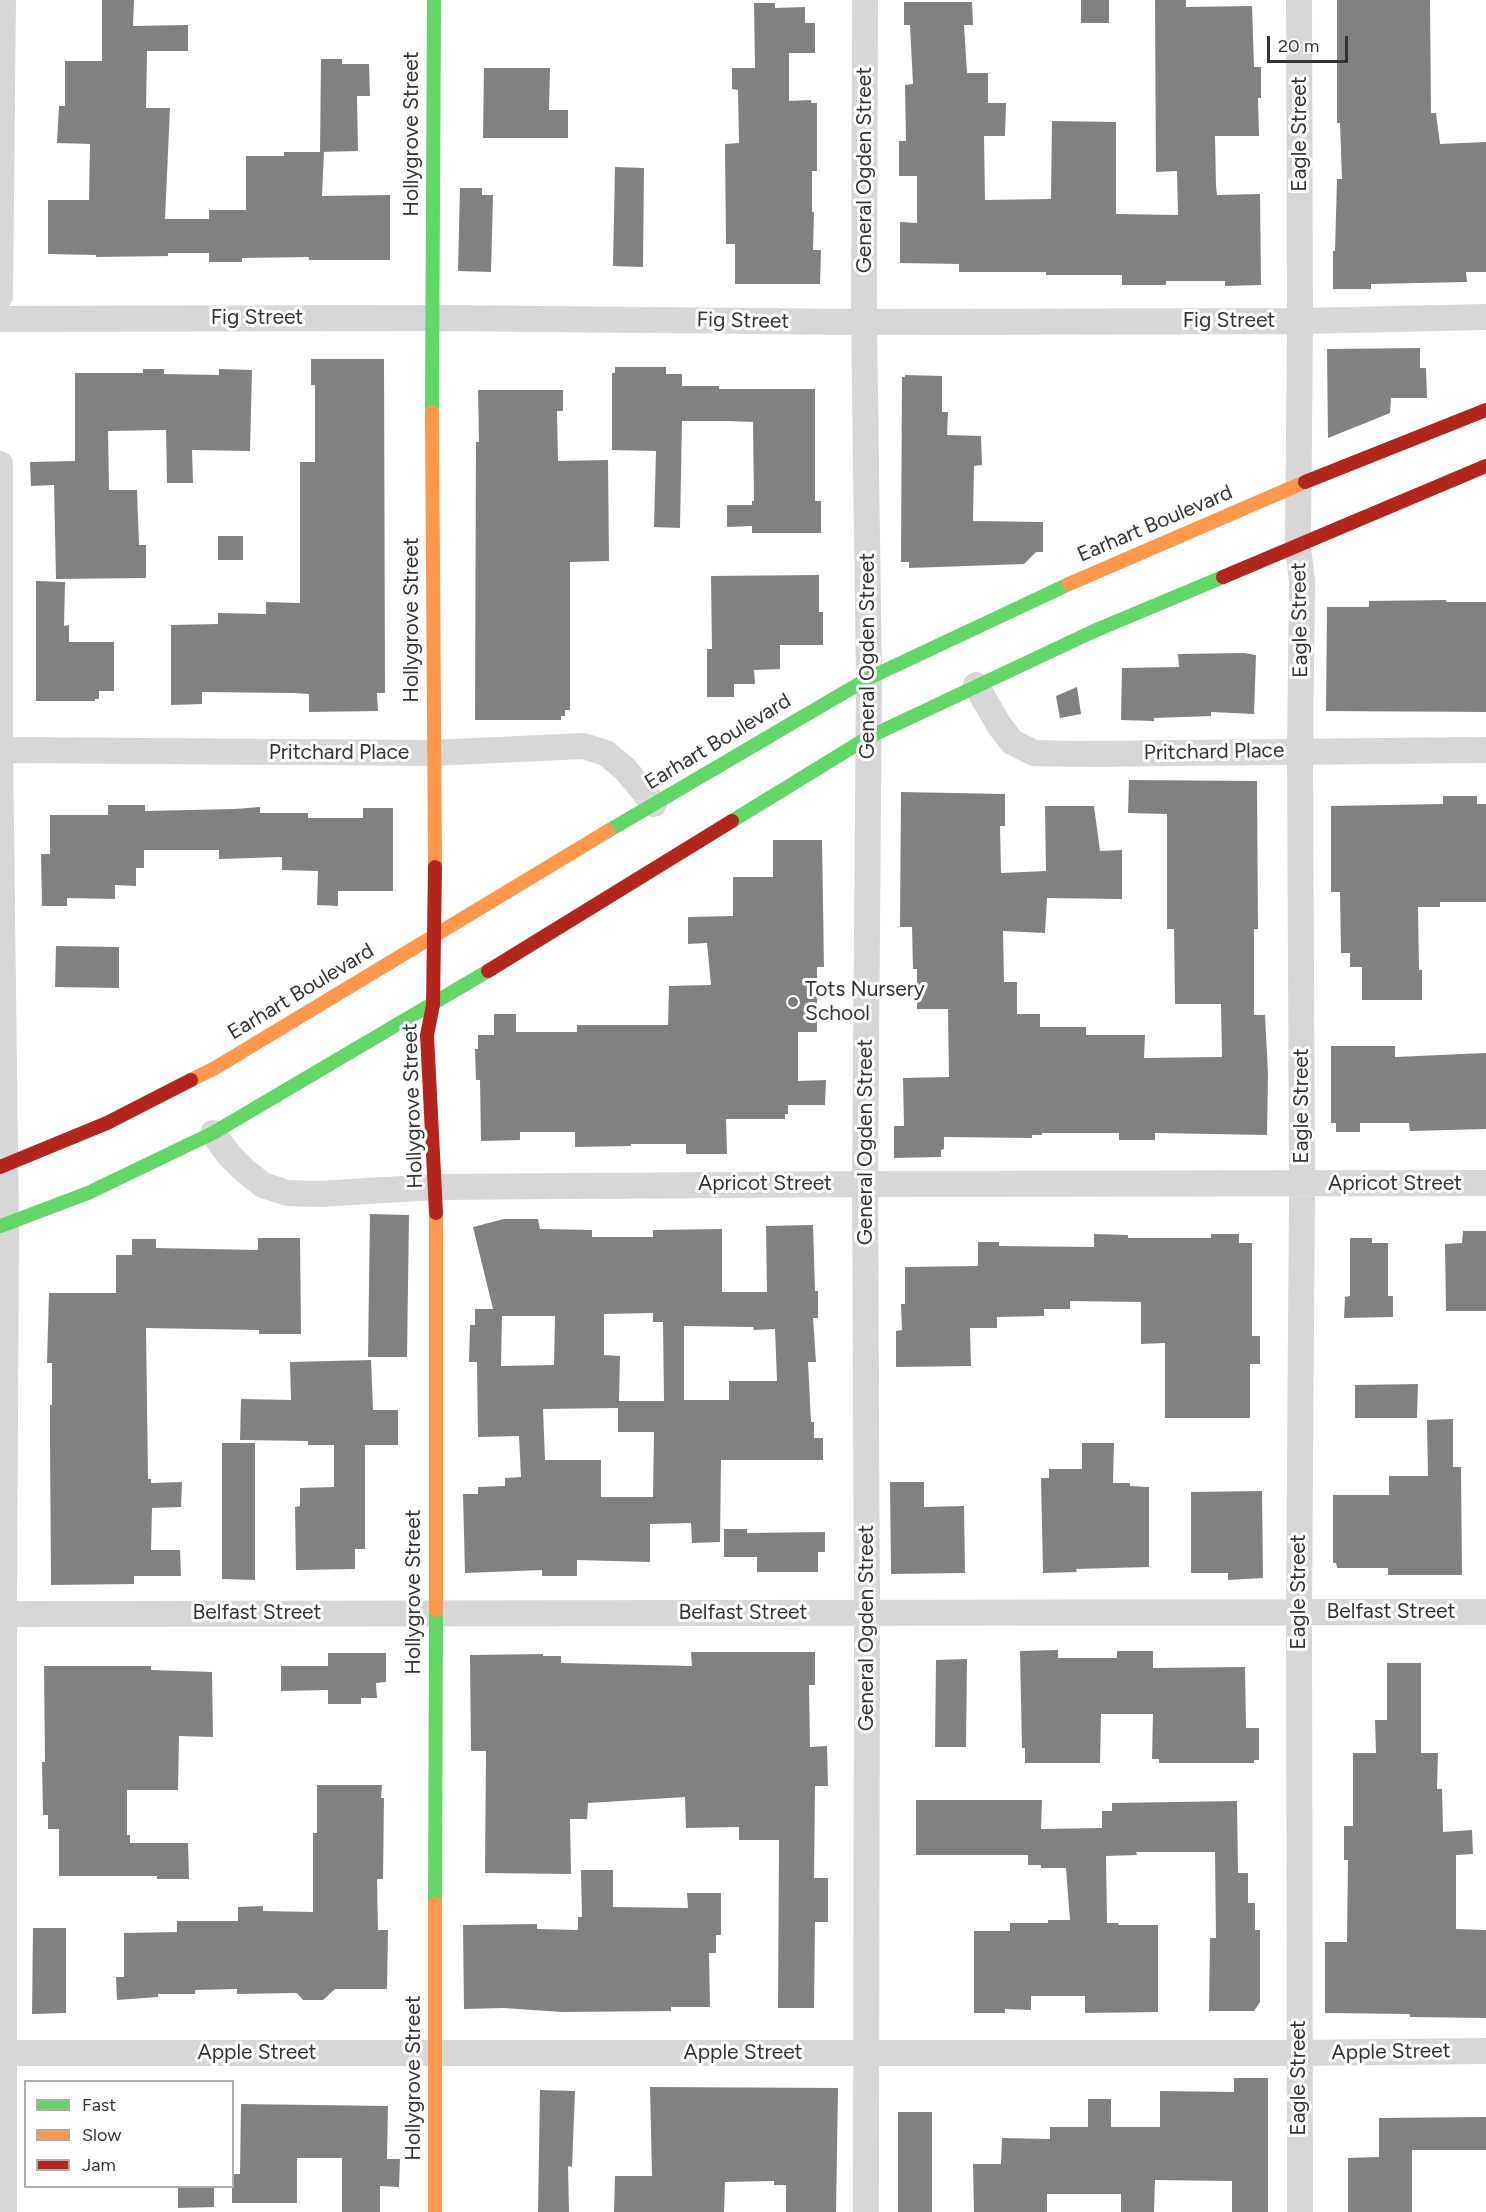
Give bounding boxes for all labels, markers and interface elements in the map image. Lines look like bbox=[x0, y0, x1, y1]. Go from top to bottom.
scale bar bbox=[1270, 24, 1351, 62]
text: 20 m bbox=[1278, 35, 1319, 57]
street label: Hollygrove Street bbox=[399, 51, 425, 217]
street label: General Ogden Street bbox=[852, 67, 878, 273]
street label: Eagle Street bbox=[1287, 76, 1313, 192]
street label: Fig Street bbox=[211, 305, 303, 331]
street label: Fig Street bbox=[696, 308, 790, 334]
street label: Fig Street bbox=[1183, 308, 1275, 334]
street label: Earhart Boulevard bbox=[1074, 480, 1236, 568]
street label: Hollygrove Street bbox=[399, 537, 425, 703]
street label: General Ogden Street bbox=[855, 553, 881, 759]
street label: Eagle Street bbox=[1286, 562, 1314, 678]
street label: Earhart Boulevard bbox=[640, 688, 796, 796]
street label: Pritchard Place bbox=[1143, 738, 1285, 766]
street label: Pritchard Place bbox=[269, 740, 409, 766]
street label: Earhart Boulevard bbox=[223, 938, 379, 1046]
place label: Tots Nursery School bbox=[805, 977, 925, 1027]
marker: Tots Nursery School bbox=[786, 995, 800, 1009]
street label: Hollygrove Street bbox=[398, 1023, 428, 1189]
street label: General Ogden Street bbox=[853, 1039, 879, 1245]
street label: Eagle Street bbox=[1289, 1048, 1315, 1164]
street label: Apricot Street bbox=[698, 1171, 832, 1197]
street label: Apricot Street bbox=[1328, 1171, 1462, 1197]
street label: Hollygrove Street bbox=[401, 1509, 427, 1675]
street label: General Ogden Street bbox=[854, 1525, 880, 1731]
street label: Eagle Street bbox=[1286, 1534, 1312, 1650]
street label: Belfast Street bbox=[1326, 1599, 1456, 1625]
street label: Belfast Street bbox=[192, 1600, 322, 1626]
street label: Belfast Street bbox=[678, 1600, 808, 1626]
street label: Hollygrove Street bbox=[401, 1995, 427, 2161]
street label: Eagle Street bbox=[1286, 2020, 1312, 2136]
street label: Apple Street bbox=[1331, 2038, 1451, 2066]
street label: Apple Street bbox=[197, 2040, 317, 2066]
street label: Apple Street bbox=[683, 2040, 803, 2066]
legend bbox=[24, 2080, 234, 2188]
text: Fast bbox=[82, 2094, 116, 2116]
text: Slow bbox=[82, 2124, 121, 2146]
text: Jam bbox=[82, 2154, 116, 2176]

